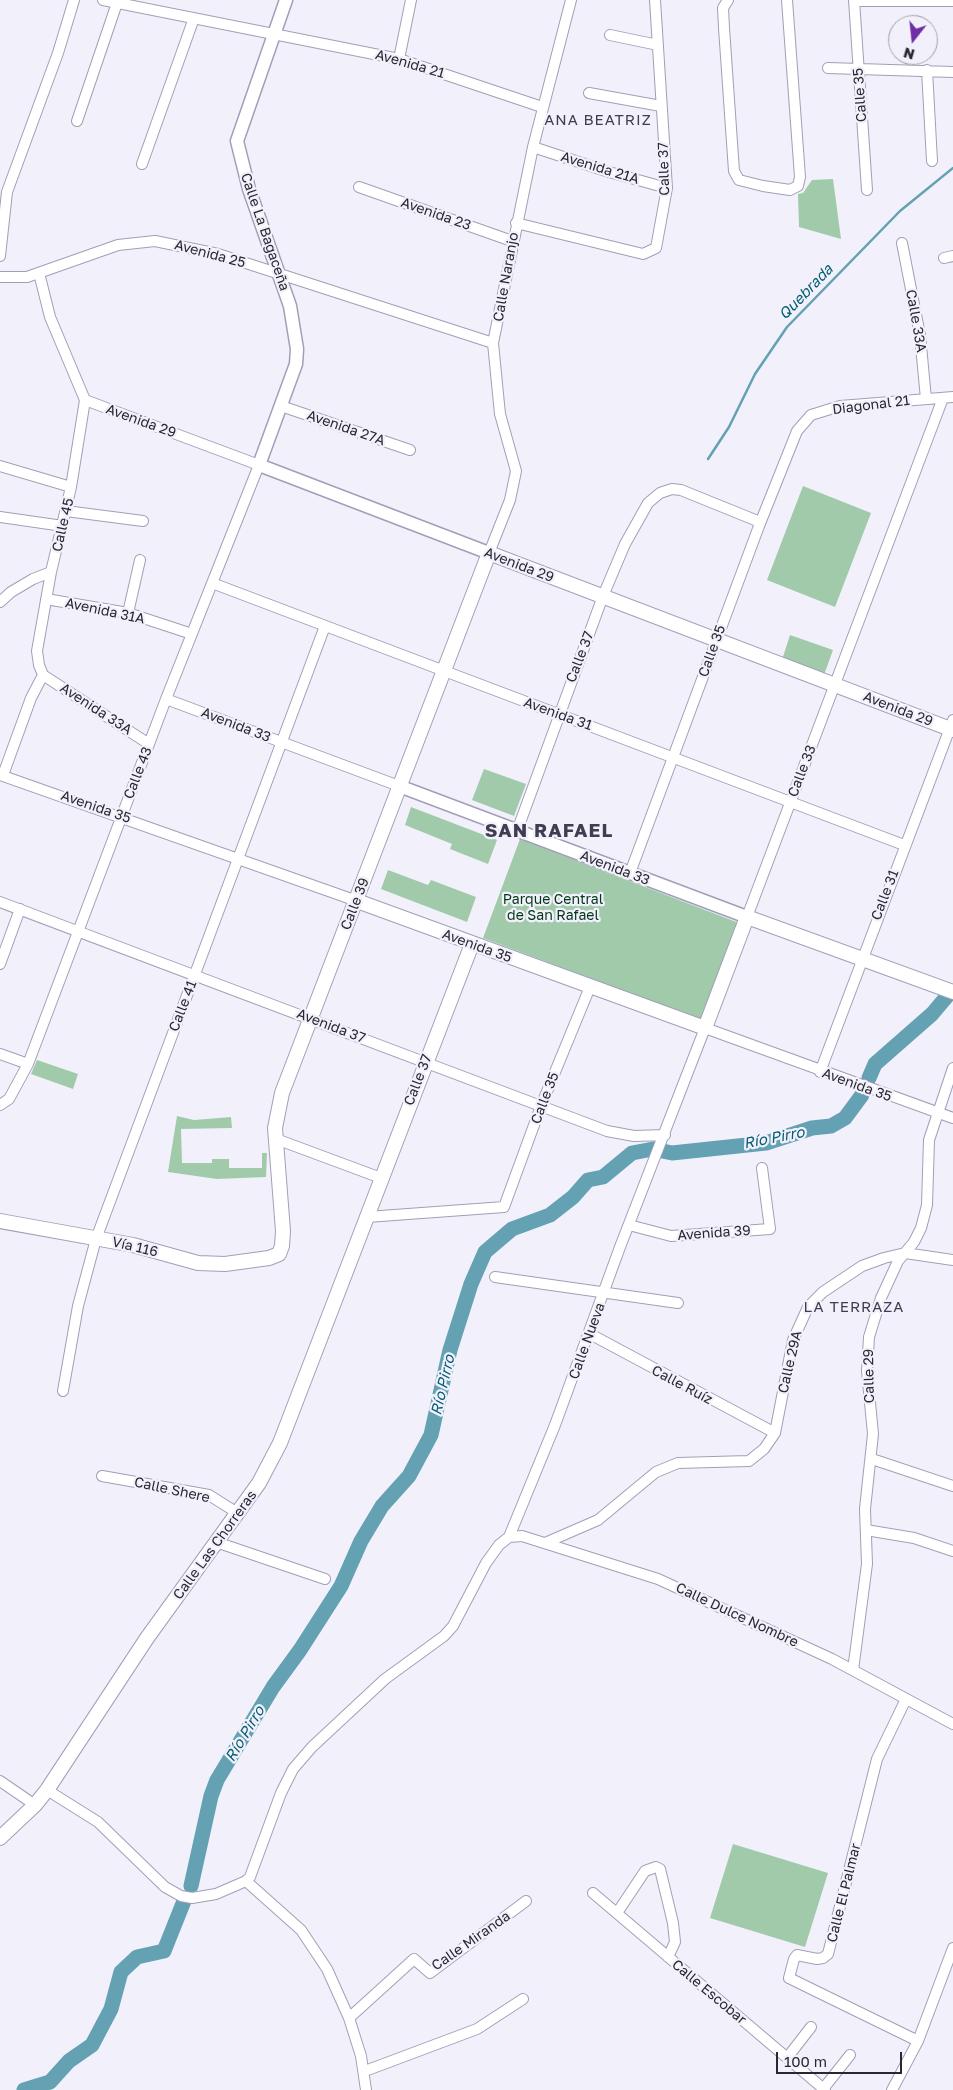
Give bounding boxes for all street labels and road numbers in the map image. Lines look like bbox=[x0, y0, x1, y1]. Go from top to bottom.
street label: Avenida 21 bbox=[373, 46, 447, 82]
street label: Calle 35 bbox=[850, 67, 870, 123]
street label: Calle 37 bbox=[655, 142, 673, 196]
street label: Avenida 21A bbox=[559, 148, 641, 188]
street label: Calle La Bagaceña bbox=[237, 171, 293, 293]
street label: Avenida 23 bbox=[399, 194, 473, 234]
street label: Calle Naranjo bbox=[490, 231, 522, 323]
street label: Avenida 25 bbox=[173, 236, 247, 272]
street label: Calle 33A bbox=[902, 288, 930, 354]
street label: Diagonal 21 bbox=[831, 392, 911, 418]
street label: Avenida 29 bbox=[104, 401, 178, 441]
street label: Avenida 27A bbox=[305, 407, 387, 449]
street label: Calle 45 bbox=[49, 497, 77, 553]
street label: Avenida 29 bbox=[482, 544, 556, 586]
street label: Avenida 31A bbox=[64, 594, 146, 628]
street label: Calle 35 bbox=[695, 623, 729, 679]
street label: Calle 37 bbox=[563, 629, 597, 685]
street label: Avenida 33A bbox=[57, 680, 135, 738]
street label: Avenida 29 bbox=[861, 688, 935, 730]
street label: Avenida 31 bbox=[521, 694, 595, 734]
street label: Avenida 33 bbox=[199, 704, 273, 746]
street label: Calle 33 bbox=[784, 743, 820, 799]
street label: Calle 43 bbox=[120, 745, 156, 801]
street label: Avenida 35 bbox=[59, 787, 133, 827]
street label: Avenida 33 bbox=[578, 847, 652, 889]
street label: Calle 31 bbox=[868, 867, 902, 923]
street label: Calle 39 bbox=[337, 876, 373, 932]
street label: Avenida 35 bbox=[440, 926, 514, 966]
street label: Calle 41 bbox=[166, 978, 200, 1034]
street label: Avenida 37 bbox=[294, 1005, 368, 1047]
street label: Calle 37 bbox=[401, 1052, 435, 1108]
street label: Avenida 35 bbox=[820, 1065, 894, 1105]
street label: Calle 35 bbox=[527, 1070, 563, 1126]
street label: Avenida 39 bbox=[677, 1222, 751, 1244]
street label: Vía 116 bbox=[110, 1234, 160, 1260]
street label: Calle Nueva bbox=[565, 1300, 609, 1382]
street label: Calle 29A bbox=[775, 1329, 805, 1395]
street label: Calle 29 bbox=[860, 1349, 878, 1403]
street label: Calle Ruíz bbox=[649, 1362, 715, 1408]
street label: Calle Shere bbox=[133, 1474, 211, 1506]
street label: Calle Las Chorreras bbox=[170, 1487, 260, 1603]
street label: Calle Dulce Nombre bbox=[673, 1579, 801, 1651]
street label: Calle El Palmar bbox=[824, 1842, 864, 1944]
street label: Calle Miranda bbox=[428, 1908, 514, 1974]
street label: Calle Escobar bbox=[668, 1956, 750, 2028]

